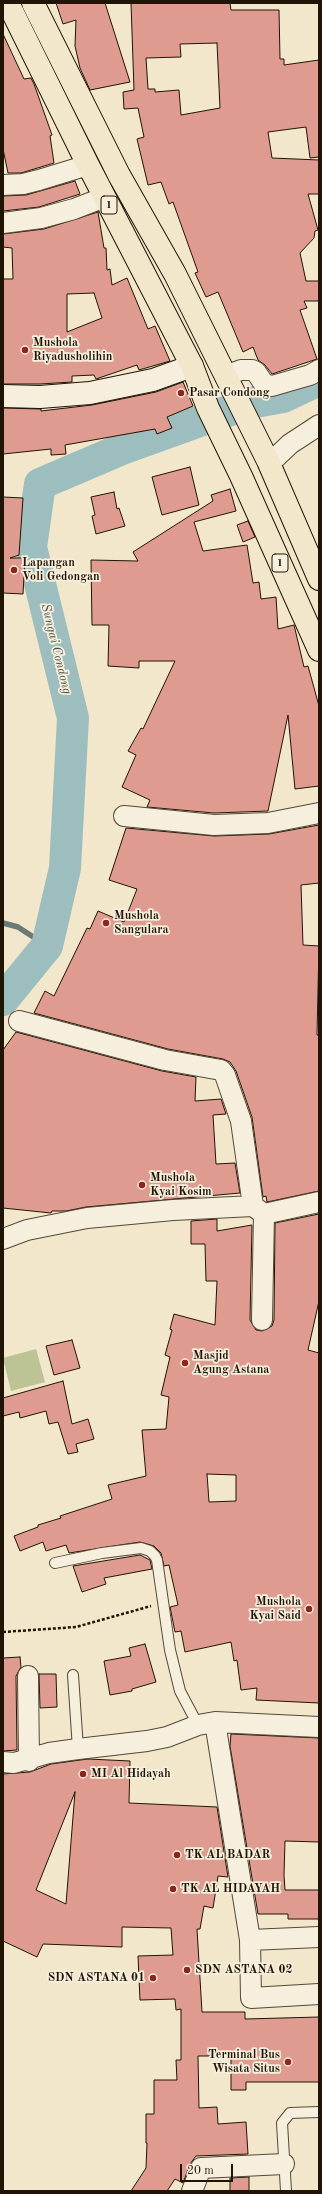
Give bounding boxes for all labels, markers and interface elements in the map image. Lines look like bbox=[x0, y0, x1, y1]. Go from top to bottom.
road number: 1 bbox=[101, 196, 117, 214]
place label: Mushola Riyadusholihin bbox=[33, 336, 112, 364]
marker: Mushola Riyadusholihin bbox=[20, 345, 30, 355]
place label: Pasar Condong bbox=[189, 386, 269, 400]
marker: Pasar Condong bbox=[176, 388, 186, 398]
road number: 1 bbox=[272, 554, 288, 572]
place label: Lapangan Voli Gedongan bbox=[22, 556, 100, 584]
marker: Lapangan Voli Gedongan bbox=[9, 565, 19, 575]
water label: Sungai Condong bbox=[37, 602, 75, 696]
place label: Mushola Sangulara bbox=[114, 909, 169, 937]
marker: Mushola Sangulara bbox=[101, 918, 111, 928]
place label: Mushola Kyai Kosim bbox=[150, 1171, 212, 1199]
marker: Mushola Kyai Kosim bbox=[137, 1180, 147, 1190]
place label: Masjid Agung Astana bbox=[193, 1349, 269, 1377]
marker: Masjid Agung Astana bbox=[180, 1358, 190, 1368]
place label: Mushola Kyai Said bbox=[249, 1595, 301, 1623]
marker: Mushola Kyai Said bbox=[304, 1604, 314, 1614]
place label: MI Al Hidayah bbox=[91, 1767, 171, 1781]
marker: MI Al Hidayah bbox=[78, 1769, 88, 1779]
place label: TK AL BADAR bbox=[185, 1848, 270, 1862]
marker: TK AL BADAR bbox=[172, 1850, 182, 1860]
place label: TK AL HIDAYAH bbox=[181, 1882, 280, 1896]
marker: TK AL HIDAYAH bbox=[168, 1884, 178, 1894]
place label: SDN ASTANA 02 bbox=[195, 1963, 292, 1977]
marker: SDN ASTANA 02 bbox=[182, 1965, 192, 1975]
place label: SDN ASTANA 01 bbox=[48, 1971, 145, 1985]
marker: SDN ASTANA 01 bbox=[148, 1973, 158, 1983]
place label: Terminal Bus Wisata Situs bbox=[208, 2048, 280, 2076]
marker: Terminal Bus Wisata Situs bbox=[283, 2057, 293, 2067]
scale bar bbox=[182, 2156, 235, 2182]
text: 20 m bbox=[187, 2165, 214, 2177]

